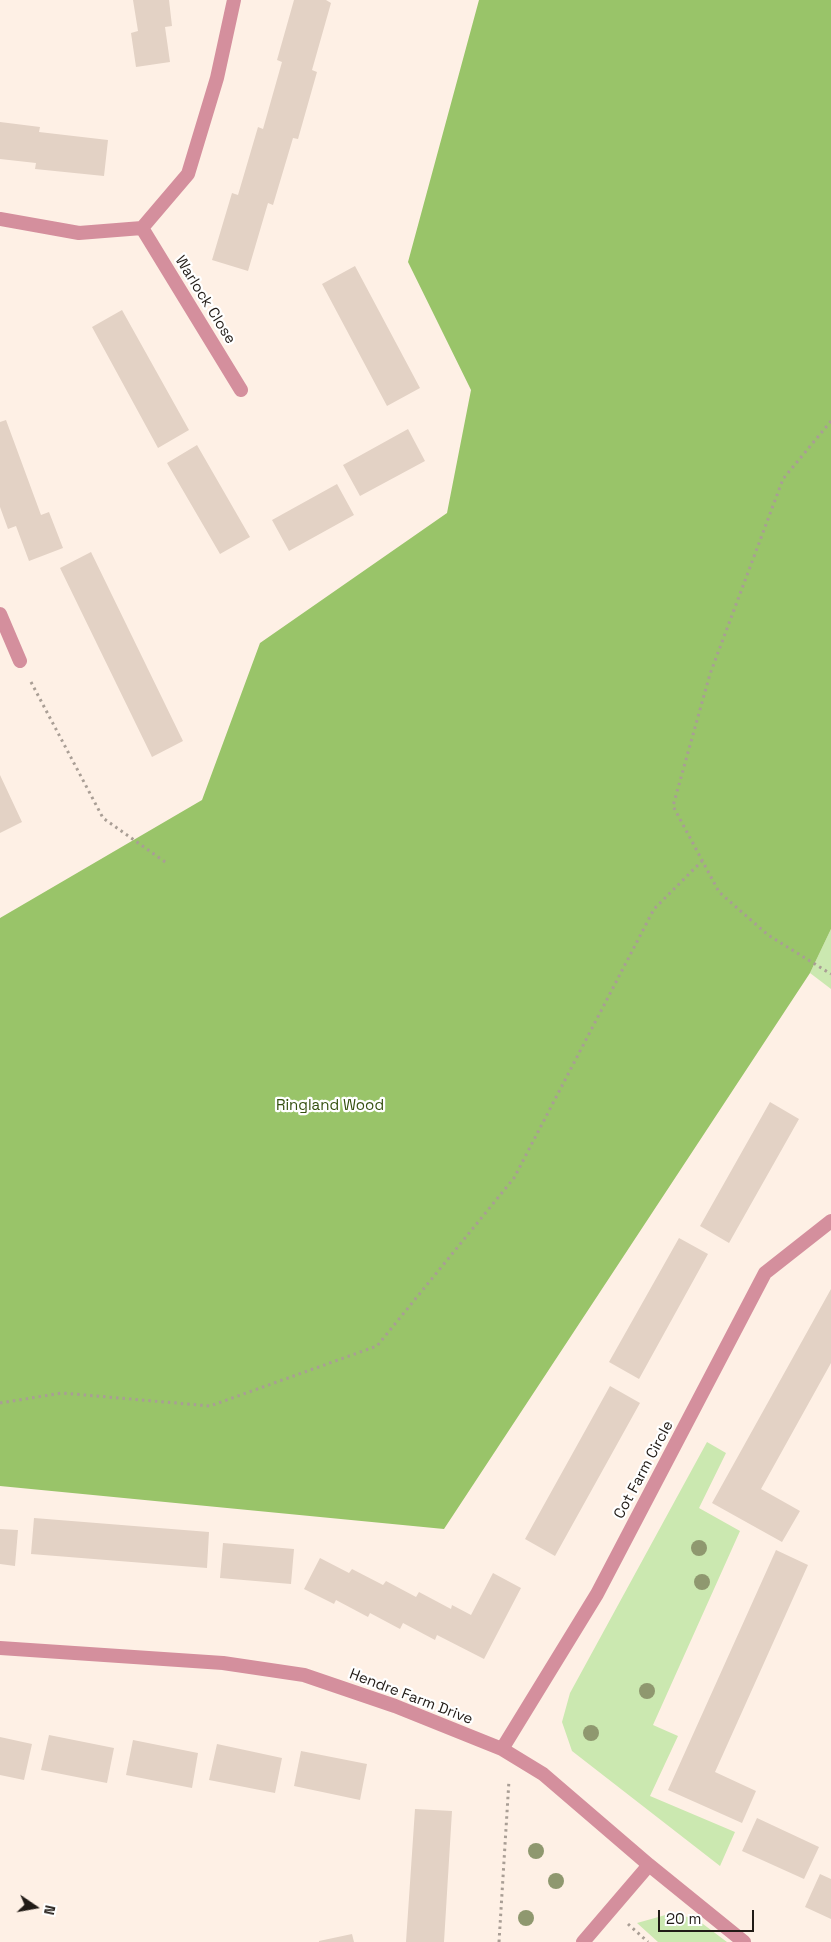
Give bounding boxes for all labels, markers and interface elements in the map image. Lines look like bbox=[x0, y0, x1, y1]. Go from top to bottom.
street label: Warlock Close bbox=[171, 253, 239, 347]
park label: Ringland Wood bbox=[276, 1097, 384, 1115]
street label: Cot Farm Circle bbox=[611, 1418, 677, 1522]
street label: Hendre Farm Drive bbox=[347, 1665, 475, 1729]
north arrow bbox=[10, 1882, 60, 1932]
scale bar bbox=[661, 1900, 757, 1932]
text: N bbox=[40, 1904, 59, 1917]
text: 20 m bbox=[666, 1909, 701, 1928]

